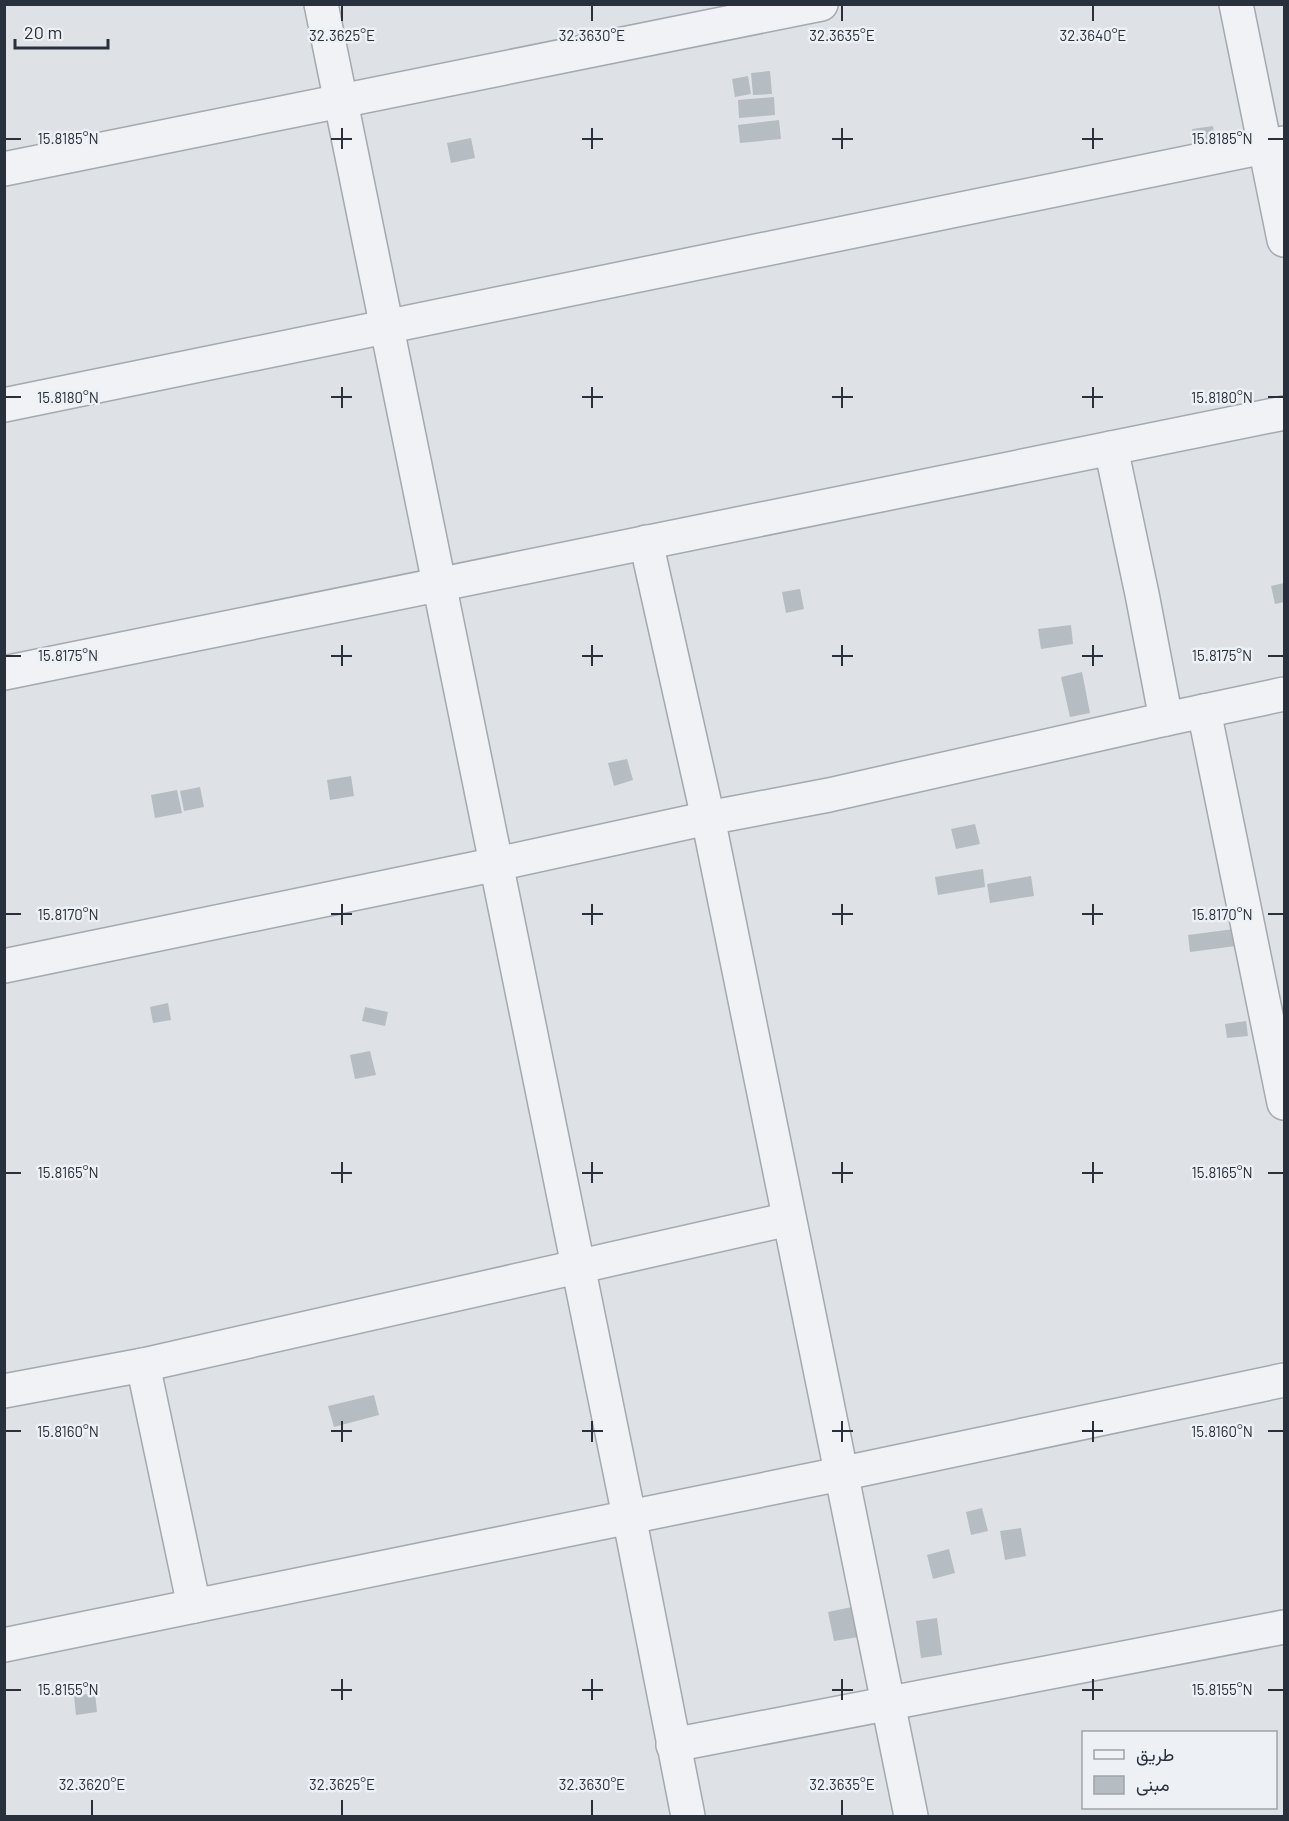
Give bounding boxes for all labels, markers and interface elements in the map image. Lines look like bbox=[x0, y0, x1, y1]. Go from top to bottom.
scale bar bbox=[15, 12, 108, 50]
text: 20 m bbox=[24, 21, 62, 43]
text: 32.3625°E bbox=[309, 26, 375, 44]
text: 32.3630°E bbox=[559, 26, 625, 44]
text: 32.3635°E bbox=[809, 26, 875, 44]
text: 32.3640°E bbox=[1060, 26, 1126, 44]
text: 15.8185°N bbox=[37, 129, 99, 147]
text: 15.8185°N bbox=[1191, 129, 1253, 147]
text: 15.8180°N bbox=[37, 388, 99, 406]
text: 15.8180°N bbox=[1191, 388, 1253, 406]
text: 15.8175°N bbox=[38, 646, 98, 664]
text: 15.8175°N bbox=[1192, 646, 1252, 664]
text: 15.8170°N bbox=[37, 905, 99, 923]
text: 15.8170°N bbox=[1191, 905, 1253, 923]
text: 15.8165°N bbox=[37, 1163, 99, 1181]
text: 15.8165°N bbox=[1191, 1163, 1253, 1181]
text: 15.8160°N bbox=[37, 1422, 99, 1440]
text: 15.8160°N bbox=[1191, 1422, 1253, 1440]
text: 15.8155°N bbox=[37, 1680, 99, 1698]
text: 15.8155°N bbox=[1191, 1680, 1253, 1698]
legend bbox=[1082, 1731, 1277, 1809]
text: طريق bbox=[1136, 1743, 1174, 1766]
text: مبنى bbox=[1136, 1773, 1170, 1796]
text: 32.3620°E bbox=[59, 1775, 125, 1793]
text: 32.3625°E bbox=[309, 1775, 375, 1793]
text: 32.3630°E bbox=[559, 1775, 625, 1793]
text: 32.3635°E bbox=[809, 1775, 875, 1793]

